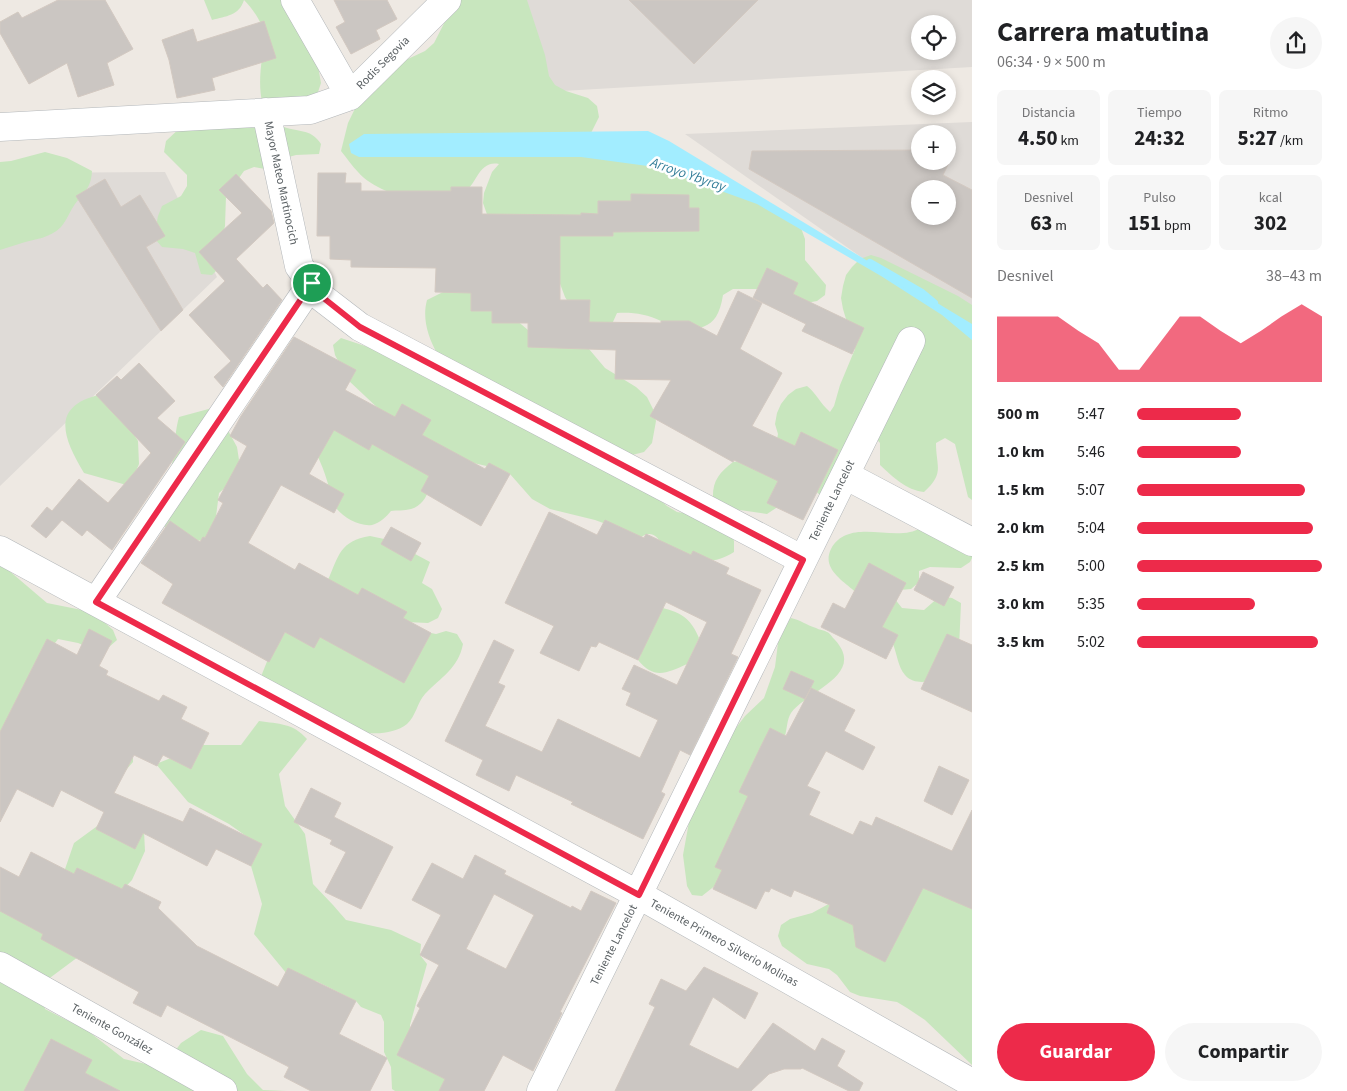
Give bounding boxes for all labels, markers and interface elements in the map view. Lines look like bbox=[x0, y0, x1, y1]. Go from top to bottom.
text: Carrera matutina bbox=[997, 12, 1209, 52]
map controls bbox=[911, 15, 956, 225]
button: locate bbox=[911, 15, 956, 60]
button: share bbox=[1270, 17, 1322, 69]
street label: Rodis Segovia bbox=[352, 32, 414, 94]
text: 06:34 · 9 × 500 m bbox=[997, 51, 1106, 73]
button: layers bbox=[911, 70, 956, 115]
text: Distancia bbox=[1022, 103, 1075, 123]
text: Tiempo bbox=[1137, 103, 1182, 123]
text: Ritmo bbox=[1253, 103, 1288, 123]
street label: Mayor Mateo Martinocich bbox=[260, 120, 302, 246]
text: 4.50 bbox=[1018, 123, 1058, 153]
text: 24:32 bbox=[1134, 123, 1185, 153]
text: 5:27 bbox=[1238, 123, 1277, 153]
button: + bbox=[911, 125, 956, 170]
text: km bbox=[1058, 131, 1079, 151]
text: /km bbox=[1277, 131, 1303, 151]
water label: Arroyo Ybyray bbox=[647, 152, 729, 197]
button: − bbox=[911, 180, 956, 225]
text: Desnivel bbox=[1024, 188, 1073, 208]
text: Pulso bbox=[1143, 188, 1176, 208]
text: kcal bbox=[1259, 188, 1282, 208]
text: 63 bbox=[1030, 208, 1052, 238]
text: 151 bbox=[1128, 208, 1161, 238]
text: 302 bbox=[1254, 208, 1287, 238]
text: m bbox=[1052, 216, 1067, 236]
text: bpm bbox=[1161, 216, 1191, 236]
pin bbox=[291, 262, 333, 304]
text: Desnivel bbox=[997, 265, 1054, 287]
text: 38–43 m bbox=[1266, 265, 1322, 287]
icon: arrive bbox=[298, 269, 326, 297]
text: 500 m bbox=[997, 403, 1039, 425]
text: 5:47 bbox=[1077, 403, 1105, 425]
text: 1.0 km bbox=[997, 441, 1044, 463]
text: 5:46 bbox=[1077, 441, 1105, 463]
street label: Teniente Lancelot bbox=[805, 457, 859, 545]
text: 1.5 km bbox=[997, 479, 1044, 501]
text: 5:07 bbox=[1077, 479, 1105, 501]
text: 2.0 km bbox=[997, 517, 1044, 539]
text: 5:04 bbox=[1077, 517, 1105, 539]
text: 2.5 km bbox=[997, 555, 1044, 577]
text: 5:00 bbox=[1077, 555, 1105, 577]
text: 3.0 km bbox=[997, 593, 1044, 615]
text: 5:35 bbox=[1077, 593, 1105, 615]
text: 3.5 km bbox=[997, 631, 1044, 653]
text: 5:02 bbox=[1077, 631, 1105, 653]
street label: Teniente Primero Silverio Molinas bbox=[647, 895, 801, 991]
street label: Teniente Lancelot bbox=[586, 902, 642, 988]
street label: Teniente González bbox=[68, 999, 156, 1059]
button: Guardar bbox=[997, 1023, 1155, 1081]
button: Compartir bbox=[1165, 1023, 1322, 1081]

